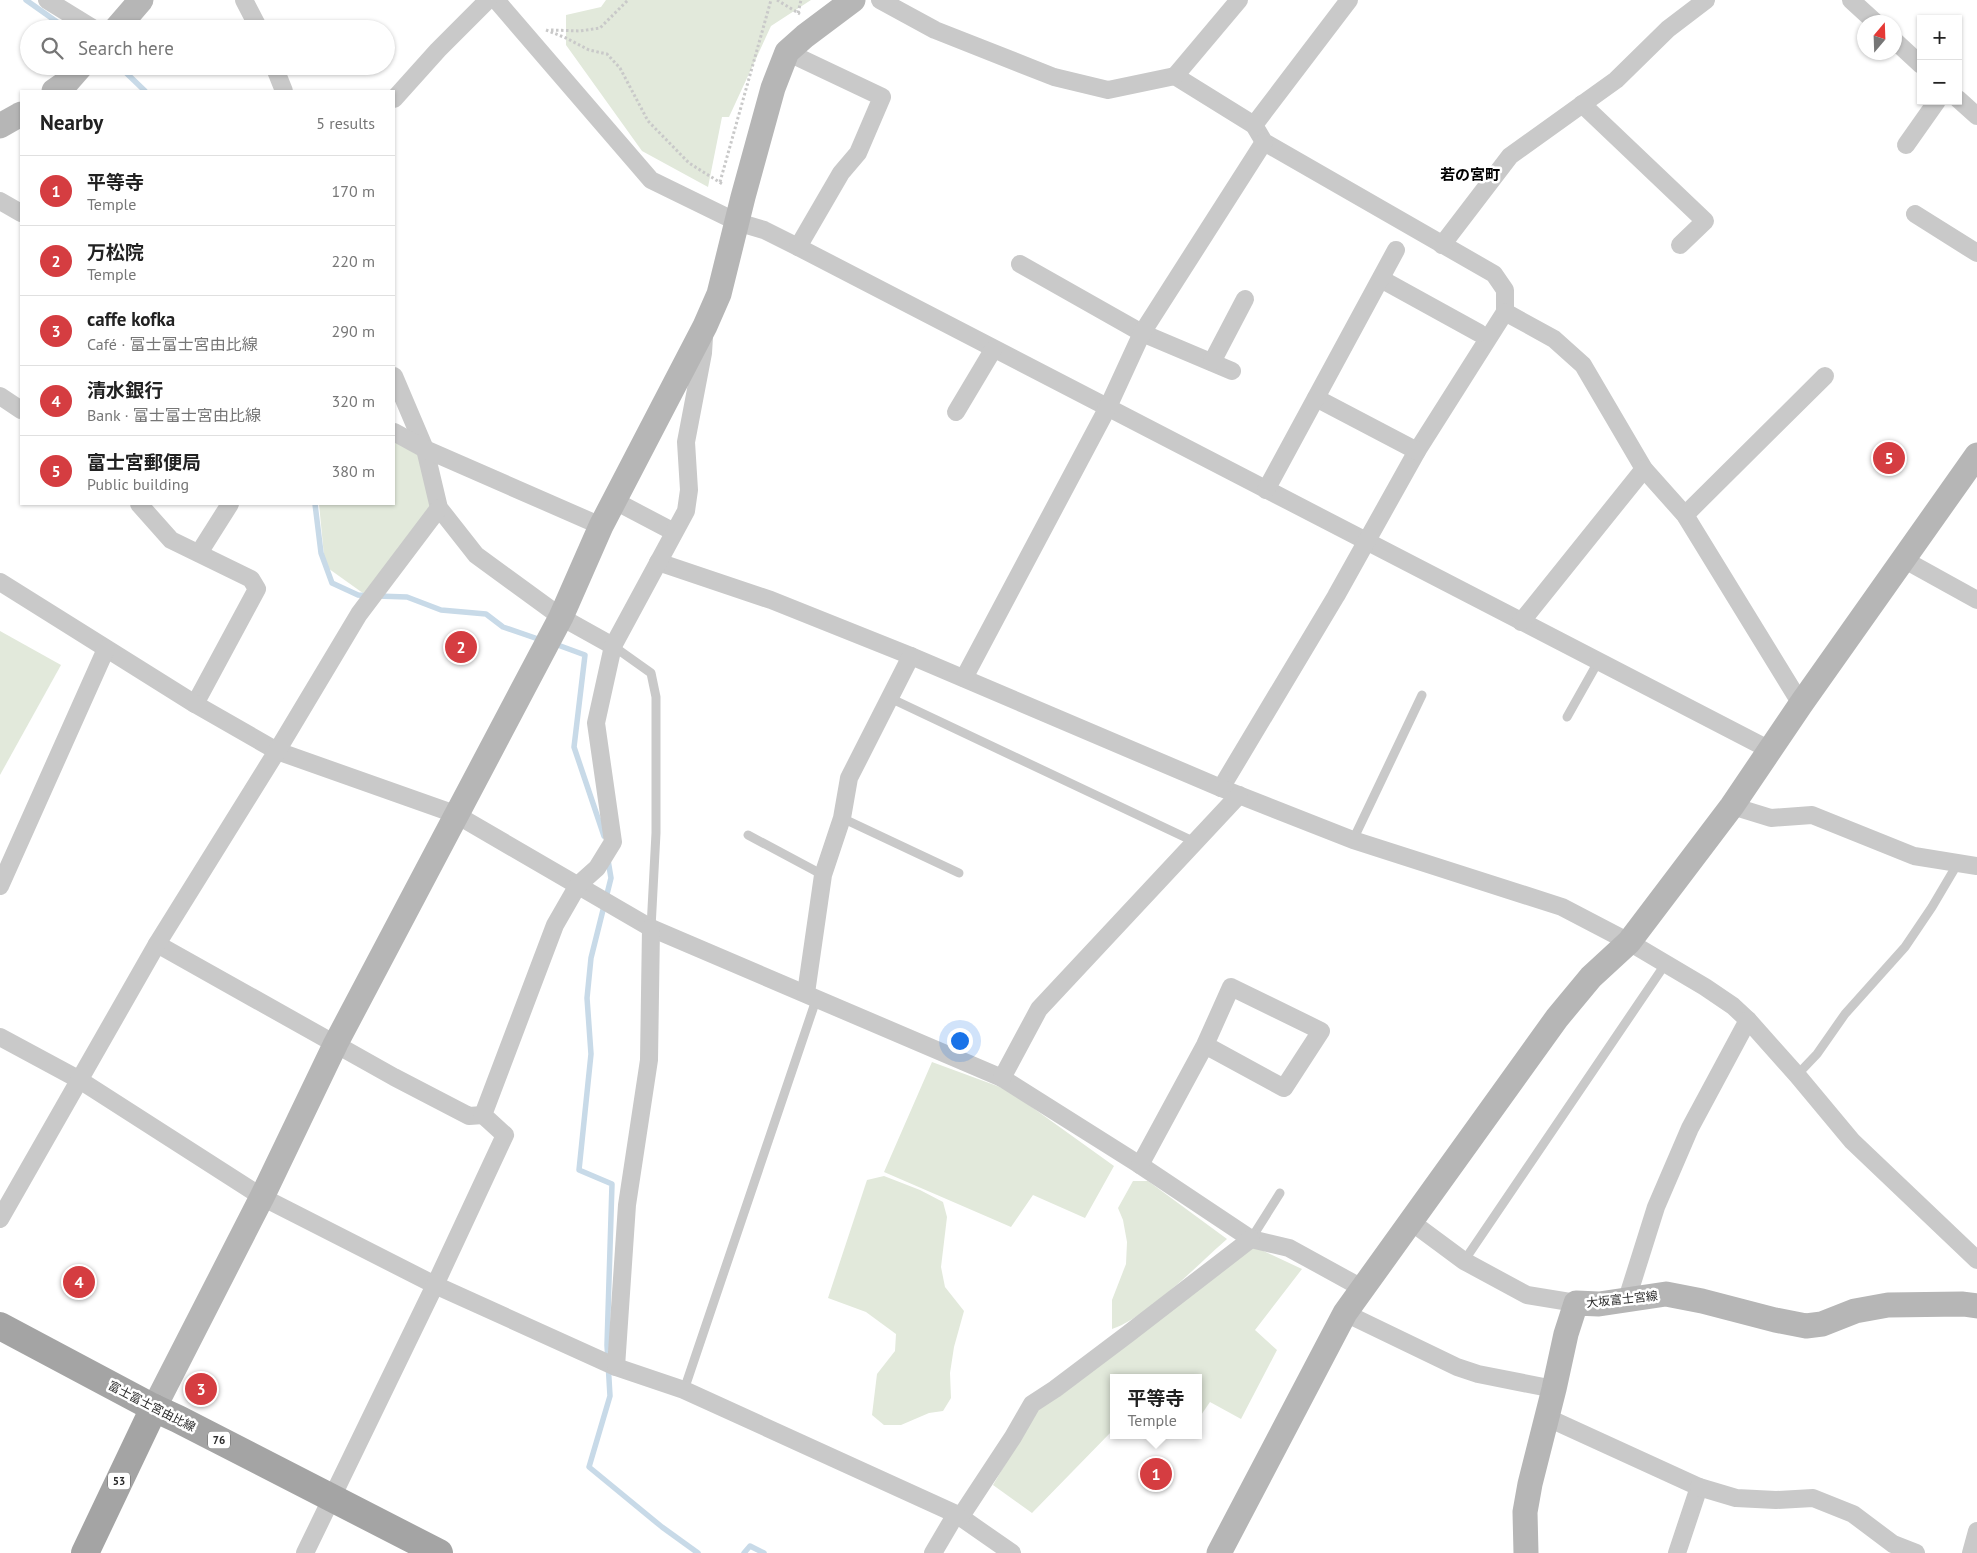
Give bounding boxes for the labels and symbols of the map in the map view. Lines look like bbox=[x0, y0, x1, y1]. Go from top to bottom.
north arrow bbox=[1857, 15, 1902, 60]
district label: 若の宮町 bbox=[1440, 165, 1500, 184]
pin: 5 bbox=[1873, 439, 1905, 477]
pin: 2 bbox=[445, 628, 477, 666]
your location bbox=[947, 1028, 973, 1054]
pin: 4 bbox=[63, 1263, 95, 1301]
street label: 大坂富士宮線 bbox=[1585, 1288, 1659, 1310]
pin: 3 bbox=[185, 1370, 217, 1408]
street label: 富士富士宮由比線 bbox=[106, 1378, 198, 1434]
road number: 76 bbox=[208, 1432, 230, 1448]
pin: 1 bbox=[1140, 1455, 1172, 1493]
road number: 53 bbox=[108, 1472, 130, 1490]

